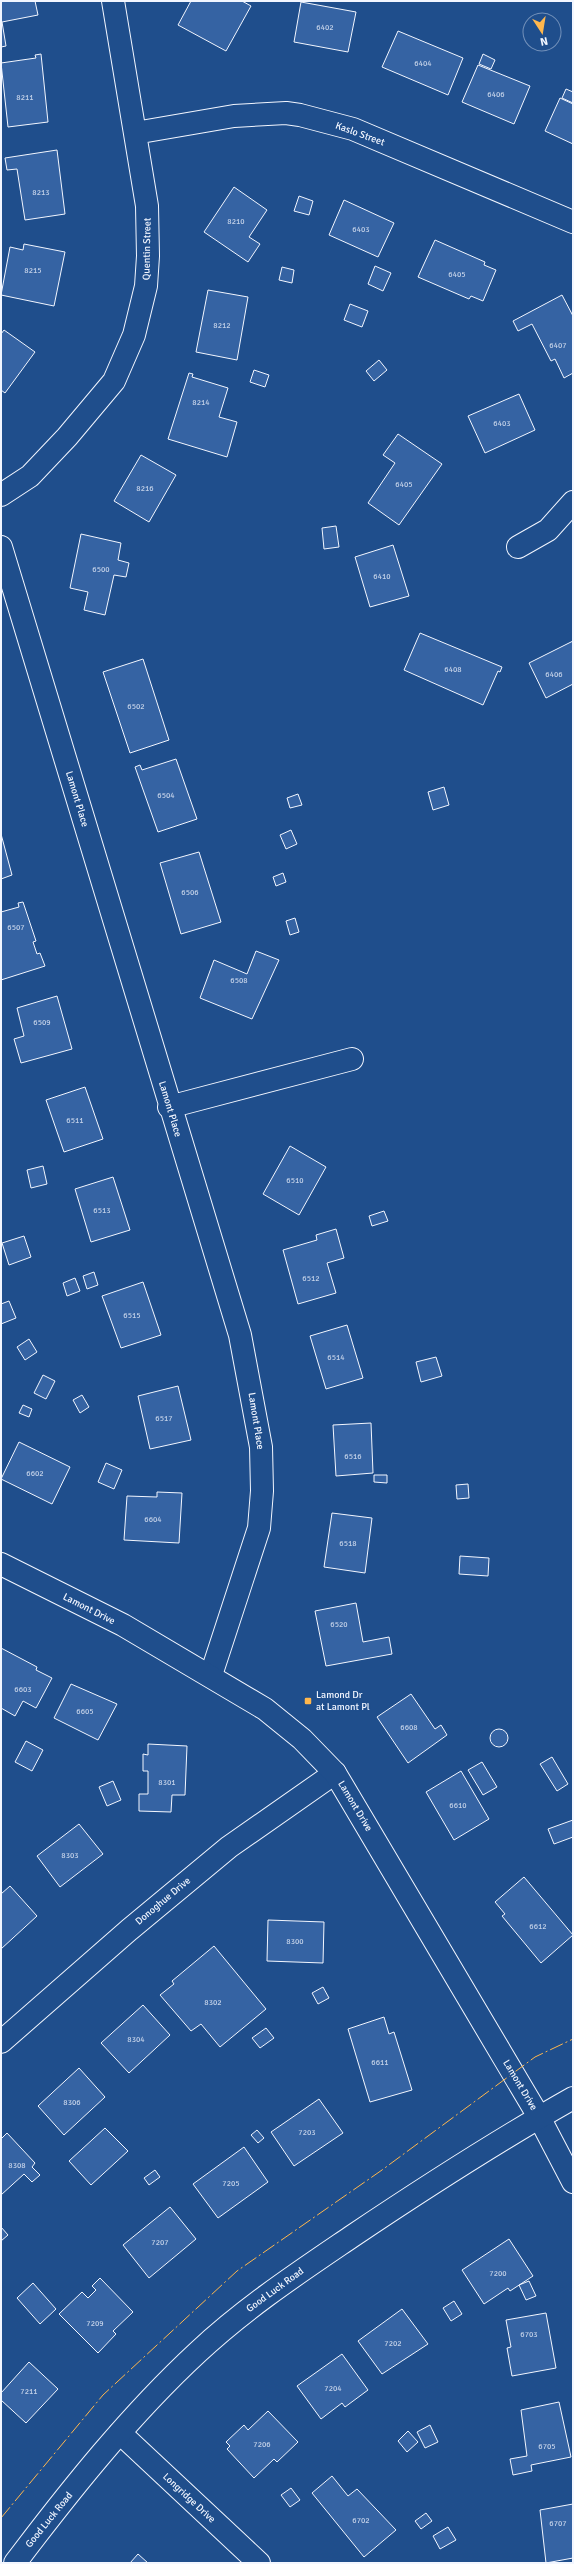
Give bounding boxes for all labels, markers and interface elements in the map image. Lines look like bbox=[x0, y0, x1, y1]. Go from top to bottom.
north arrow bbox=[522, 12, 562, 52]
house number: 6402 bbox=[316, 22, 334, 32]
text: N bbox=[539, 34, 549, 48]
house number: 6404 bbox=[414, 58, 432, 68]
house number: 6406 bbox=[487, 89, 505, 99]
house number: 8211 bbox=[16, 92, 34, 102]
street label: Kaslo Street bbox=[334, 120, 387, 149]
house number: 8213 bbox=[32, 187, 50, 197]
house number: 8210 bbox=[227, 216, 245, 226]
street label: Quentin Street bbox=[140, 217, 154, 280]
house number: 6403 bbox=[352, 224, 370, 234]
house number: 8215 bbox=[24, 265, 42, 275]
house number: 6405 bbox=[448, 269, 466, 279]
house number: 8212 bbox=[213, 320, 231, 330]
house number: 6407 bbox=[549, 340, 567, 350]
house number: 8214 bbox=[192, 397, 210, 407]
house number: 6403 bbox=[493, 418, 511, 428]
house number: 6405 bbox=[395, 479, 413, 489]
house number: 8216 bbox=[136, 483, 154, 493]
house number: 6500 bbox=[92, 564, 110, 574]
house number: 6410 bbox=[373, 571, 391, 581]
house number: 6408 bbox=[444, 664, 462, 674]
house number: 6406 bbox=[545, 669, 563, 679]
house number: 6502 bbox=[127, 701, 145, 711]
street label: Lamont Place bbox=[63, 770, 91, 828]
house number: 6504 bbox=[157, 790, 175, 800]
house number: 6506 bbox=[181, 887, 199, 897]
house number: 6507 bbox=[7, 922, 25, 932]
house number: 6508 bbox=[230, 975, 248, 985]
house number: 6509 bbox=[33, 1017, 51, 1027]
street label: Lamont Place bbox=[156, 1080, 184, 1138]
house number: 6511 bbox=[66, 1115, 84, 1125]
house number: 6510 bbox=[286, 1175, 304, 1185]
house number: 6513 bbox=[93, 1205, 111, 1215]
house number: 6512 bbox=[302, 1273, 320, 1283]
house number: 6515 bbox=[123, 1310, 141, 1320]
house number: 6514 bbox=[327, 1352, 345, 1362]
street label: Lamont Place bbox=[246, 1391, 266, 1451]
house number: 6517 bbox=[155, 1413, 173, 1423]
house number: 6516 bbox=[344, 1451, 362, 1461]
house number: 6602 bbox=[26, 1468, 44, 1478]
house number: 6604 bbox=[144, 1514, 162, 1524]
house number: 6518 bbox=[339, 1538, 357, 1548]
street label: Lamont Drive bbox=[61, 1591, 117, 1627]
house number: 6520 bbox=[330, 1619, 348, 1629]
house number: 6603 bbox=[14, 1684, 32, 1694]
place label: Lamond Dr at Lamont Pl bbox=[316, 1689, 370, 1713]
marker: Lamond Dr at Lamont Pl bbox=[303, 1696, 313, 1706]
house number: 6605 bbox=[76, 1706, 94, 1716]
house number: 6608 bbox=[400, 1722, 418, 1732]
house number: 8301 bbox=[158, 1777, 176, 1787]
street label: Lamont Drive bbox=[335, 1779, 375, 1833]
house number: 6610 bbox=[449, 1800, 467, 1810]
house number: 8303 bbox=[61, 1850, 79, 1860]
street label: Donoghue Drive bbox=[133, 1875, 193, 1927]
house number: 6612 bbox=[529, 1921, 547, 1931]
house number: 8300 bbox=[286, 1936, 304, 1946]
house number: 8302 bbox=[204, 1997, 222, 2007]
house number: 8304 bbox=[127, 2034, 145, 2044]
house number: 6611 bbox=[371, 2057, 389, 2067]
street label: Lamont Drive bbox=[500, 2058, 540, 2112]
house number: 8306 bbox=[63, 2097, 81, 2107]
house number: 7203 bbox=[298, 2127, 316, 2137]
house number: 8308 bbox=[8, 2160, 26, 2170]
house number: 7205 bbox=[222, 2178, 240, 2188]
house number: 7207 bbox=[151, 2237, 169, 2247]
street label: Good Luck Road bbox=[244, 2265, 306, 2315]
house number: 7200 bbox=[489, 2268, 507, 2278]
house number: 7209 bbox=[86, 2318, 104, 2328]
house number: 6703 bbox=[520, 2329, 538, 2339]
house number: 7202 bbox=[384, 2338, 402, 2348]
house number: 7204 bbox=[324, 2383, 342, 2393]
house number: 7211 bbox=[20, 2386, 38, 2396]
house number: 7206 bbox=[253, 2439, 271, 2449]
house number: 6705 bbox=[538, 2441, 556, 2451]
street label: Longridge Drive bbox=[160, 2471, 218, 2525]
street label: Good Luck Road bbox=[23, 2490, 75, 2550]
house number: 6702 bbox=[352, 2515, 370, 2525]
house number: 6707 bbox=[549, 2518, 567, 2528]

